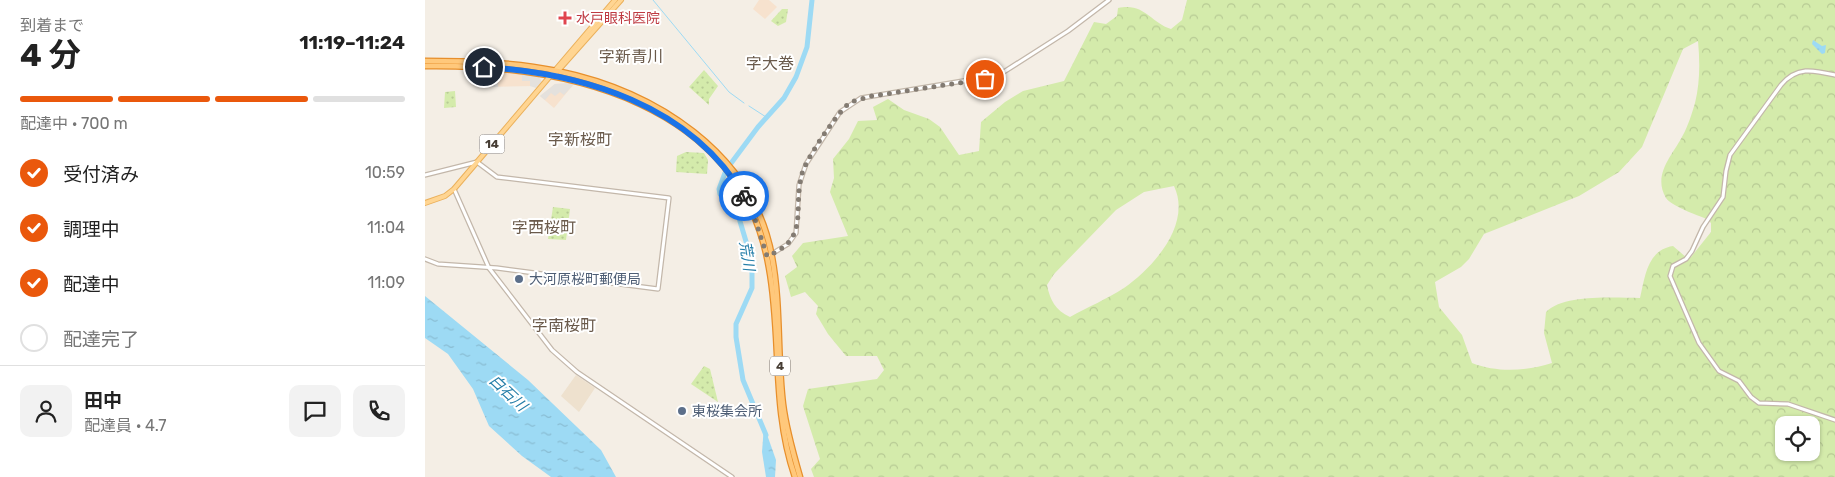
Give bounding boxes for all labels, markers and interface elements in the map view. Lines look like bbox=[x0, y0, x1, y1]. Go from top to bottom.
place label: 水戸眼科医院 bbox=[576, 10, 660, 27]
marker: 水戸眼科医院 bbox=[558, 11, 572, 25]
text: 到着まで bbox=[20, 16, 84, 35]
text: 11:19–11:24 bbox=[299, 31, 405, 54]
text: 4 分 bbox=[20, 36, 81, 74]
pin bbox=[463, 46, 505, 88]
district label: 字新青川 bbox=[599, 47, 663, 66]
icon: home bbox=[470, 53, 498, 81]
district label: 字大巻 bbox=[746, 54, 794, 73]
pin bbox=[964, 58, 1006, 100]
icon: bag bbox=[971, 65, 999, 93]
text: 配達中 · 700 m bbox=[20, 114, 128, 133]
district label: 字新桜町 bbox=[548, 130, 612, 149]
road number: 14 bbox=[479, 134, 505, 154]
icon: check bbox=[20, 159, 48, 187]
text: 受付済み bbox=[63, 163, 139, 186]
text: 10:59 bbox=[365, 163, 405, 182]
courier bbox=[719, 171, 769, 221]
icon: bike bbox=[730, 182, 758, 210]
icon: check bbox=[20, 214, 48, 242]
text: 調理中 bbox=[63, 218, 120, 241]
text: 11:04 bbox=[367, 218, 405, 237]
district label: 字西桜町 bbox=[512, 218, 576, 237]
water label: 荒川 bbox=[736, 240, 759, 274]
icon: check bbox=[20, 269, 48, 297]
place label: 大河原桜町郵便局 bbox=[529, 271, 641, 288]
text: 配達中 bbox=[63, 273, 120, 296]
text: 11:09 bbox=[368, 273, 405, 292]
marker: 大河原桜町郵便局 bbox=[513, 273, 525, 285]
district label: 字南桜町 bbox=[532, 316, 596, 335]
text: 配達完了 bbox=[63, 328, 139, 351]
road number: 4 bbox=[770, 356, 790, 376]
water label: 白石川 bbox=[485, 371, 532, 416]
button: person bbox=[20, 385, 72, 437]
button: chat bbox=[289, 385, 341, 437]
button: phone bbox=[353, 385, 405, 437]
text: 田中 bbox=[84, 389, 122, 412]
place label: 東桜集会所 bbox=[692, 403, 762, 420]
marker: 東桜集会所 bbox=[676, 405, 688, 417]
text: 配達員 · 4.7 bbox=[84, 416, 167, 435]
map controls bbox=[1775, 416, 1820, 461]
button: locate bbox=[1775, 416, 1820, 461]

